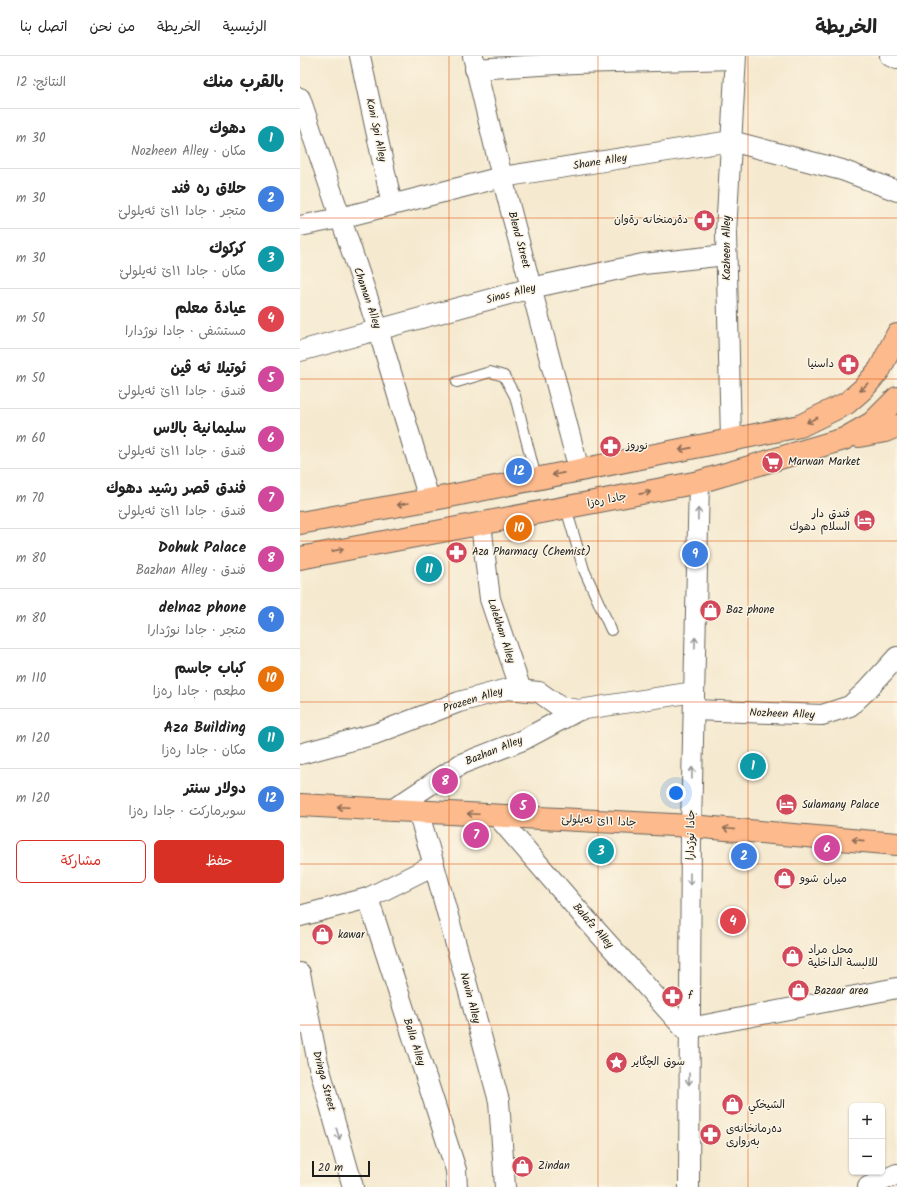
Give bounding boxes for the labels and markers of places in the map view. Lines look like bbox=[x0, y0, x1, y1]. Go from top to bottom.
pharmacy icon: دةرمنخانه رةوان bbox=[691, 207, 717, 233]
place label: دةرمنخانه رةوان bbox=[614, 211, 688, 229]
pharmacy icon: داسنيا bbox=[836, 351, 862, 377]
place label: داسنيا bbox=[807, 355, 834, 373]
pharmacy icon: نوروز bbox=[598, 433, 624, 459]
place label: نوروز bbox=[625, 437, 648, 455]
supermarket icon: Marwan Market bbox=[759, 449, 785, 475]
place label: Marwan Market bbox=[788, 453, 861, 471]
pin: 12 bbox=[506, 456, 532, 486]
place label: فندق دار السلام دهوك bbox=[790, 505, 850, 536]
hotel icon: فندق دار السلام دهوك bbox=[852, 507, 878, 533]
pin: 10 bbox=[506, 513, 532, 543]
pharmacy icon: Aza Pharmacy (Chemist) bbox=[443, 539, 469, 565]
pin: 9 bbox=[682, 539, 708, 569]
place label: Aza Pharmacy (Chemist) bbox=[472, 543, 591, 561]
pin: 11 bbox=[416, 554, 442, 584]
shop icon: Baz phone bbox=[698, 597, 724, 623]
place label: Baz phone bbox=[726, 601, 774, 619]
pin: 1 bbox=[740, 751, 766, 781]
pin: 8 bbox=[432, 766, 458, 796]
pin: 5 bbox=[510, 791, 536, 821]
hotel icon: Sulamany Palace bbox=[774, 792, 800, 818]
place label: Sulamany Palace bbox=[802, 796, 879, 814]
pin: 7 bbox=[463, 820, 489, 850]
pin: 6 bbox=[814, 833, 840, 863]
pin: 3 bbox=[588, 836, 614, 866]
pin: 2 bbox=[731, 841, 757, 871]
shop icon: ميران شوو bbox=[772, 866, 798, 892]
place label: ميران شوو bbox=[799, 870, 847, 888]
pin: 4 bbox=[720, 906, 746, 936]
shop icon: kawar bbox=[310, 922, 336, 948]
place label: kawar bbox=[338, 926, 366, 944]
place label: محل مراد للالبسة الداخلية bbox=[808, 941, 878, 972]
shop icon: محل مراد للالبسة الداخلية bbox=[779, 943, 805, 969]
shop icon: Bazaar area bbox=[786, 978, 812, 1004]
place label: Bazaar area bbox=[814, 982, 868, 1000]
pharmacy icon: f bbox=[660, 983, 686, 1009]
place label: f bbox=[688, 987, 694, 1005]
place icon: سوق الچگاير bbox=[603, 1049, 629, 1075]
place label: سوق الچگاير bbox=[631, 1053, 685, 1071]
shop icon: الشيخكي bbox=[719, 1092, 745, 1118]
place label: الشيخكي bbox=[748, 1096, 785, 1115]
place label: دەرمانخانەی بەرواری bbox=[726, 1120, 782, 1151]
pharmacy icon: دەرمانخانەی بەرواری bbox=[697, 1122, 723, 1148]
shop icon: Zindan bbox=[509, 1153, 535, 1179]
place label: Zindan bbox=[538, 1157, 570, 1175]

